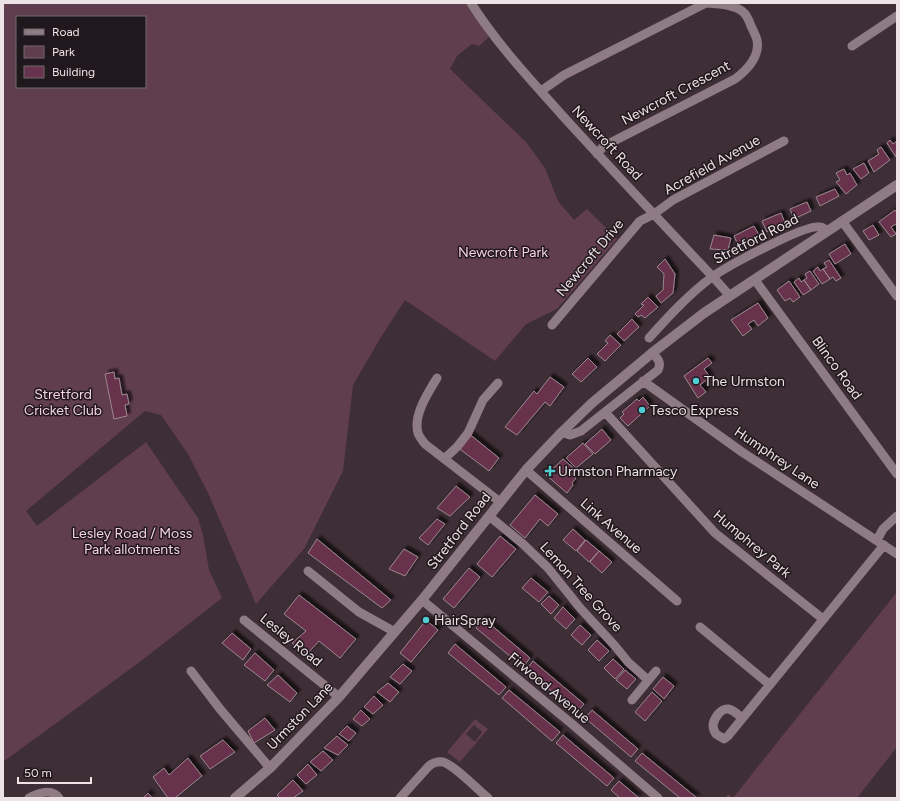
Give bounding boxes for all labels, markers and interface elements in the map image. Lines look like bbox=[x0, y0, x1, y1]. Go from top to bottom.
legend bbox=[16, 16, 146, 88]
text: Road bbox=[52, 25, 80, 39]
text: Park bbox=[52, 45, 75, 59]
street label: Newcroft Crescent bbox=[619, 57, 733, 129]
text: Building bbox=[52, 65, 95, 79]
street label: Newcroft Road bbox=[568, 102, 646, 184]
street label: Acrefield Avenue bbox=[661, 131, 763, 198]
street label: Stretford Road bbox=[711, 210, 801, 268]
street label: Newcroft Drive bbox=[553, 216, 628, 300]
park label: Newcroft Park bbox=[458, 244, 548, 261]
street label: Blinco Road bbox=[808, 333, 866, 403]
place label: The Urmston bbox=[704, 373, 785, 390]
marker: The Urmston bbox=[691, 376, 701, 386]
park label: Stretford Cricket Club bbox=[24, 386, 102, 419]
place label: Tesco Express bbox=[650, 402, 739, 419]
marker: Tesco Express bbox=[637, 405, 647, 415]
street label: Humphrey Lane bbox=[731, 423, 823, 493]
place label: Urmston Pharmacy bbox=[558, 463, 678, 480]
marker: Urmston Pharmacy bbox=[545, 466, 555, 476]
street label: Stretford Road bbox=[424, 489, 494, 573]
street label: Link Avenue bbox=[577, 495, 645, 558]
street label: Humphrey Park bbox=[710, 507, 794, 581]
park label: Lesley Road / Moss Park allotments bbox=[72, 525, 192, 558]
street label: Lemon Tree Grove bbox=[536, 539, 626, 636]
street label: Lesley Road bbox=[256, 610, 326, 670]
place label: HairSpray bbox=[434, 612, 496, 629]
marker: HairSpray bbox=[421, 615, 431, 625]
street label: Firwood Avenue bbox=[505, 649, 594, 727]
street label: Urmston Lane bbox=[263, 678, 337, 753]
scale bar bbox=[18, 759, 91, 785]
text: 50 m bbox=[24, 766, 52, 780]

